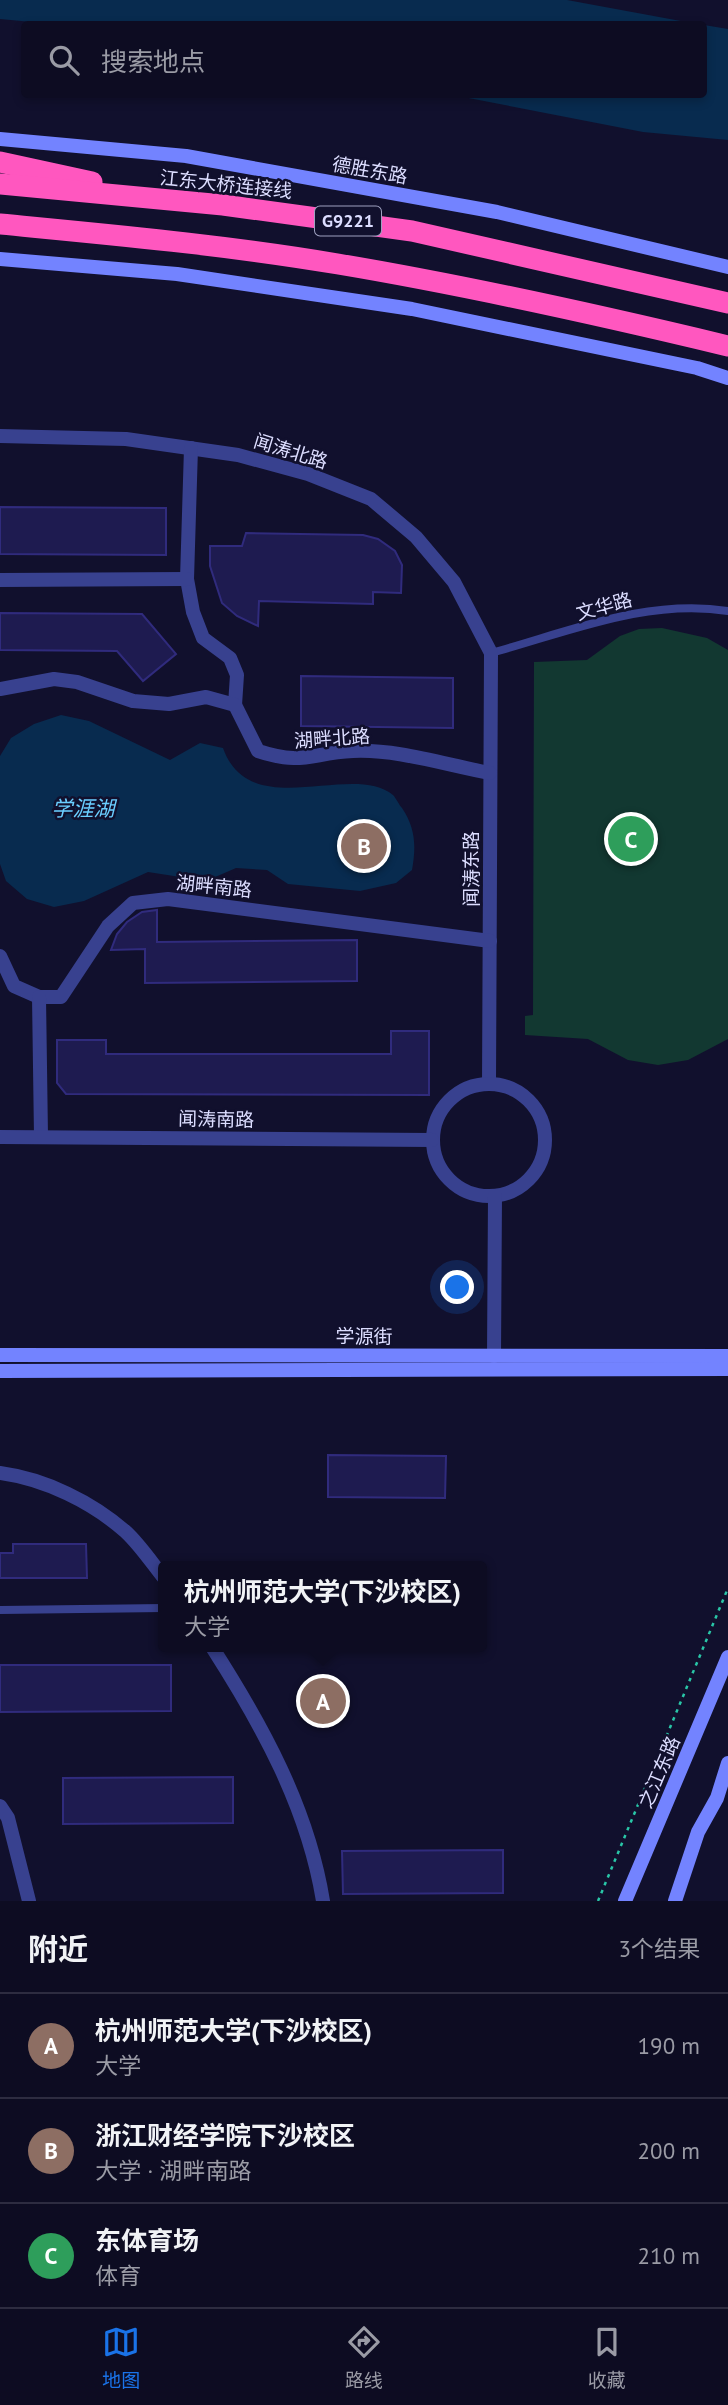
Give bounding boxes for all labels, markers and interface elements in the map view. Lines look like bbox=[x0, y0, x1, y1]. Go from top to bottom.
search box bbox=[21, 21, 707, 98]
icon: search bbox=[45, 41, 83, 79]
text: 搜索地点 bbox=[101, 45, 205, 78]
street label: 德胜东路 bbox=[330, 152, 410, 188]
street label: 江东大桥连接线 bbox=[159, 165, 293, 203]
road number: G9221 bbox=[315, 206, 381, 236]
street label: 闻涛北路 bbox=[251, 428, 331, 474]
street label: 文华路 bbox=[573, 587, 635, 625]
street label: 湖畔北路 bbox=[293, 723, 371, 753]
water label: 学涯湖 bbox=[52, 795, 117, 822]
pin: C bbox=[608, 813, 654, 865]
pin: B bbox=[341, 820, 387, 872]
street label: 闻涛东路 bbox=[459, 831, 483, 907]
street label: 湖畔南路 bbox=[175, 870, 253, 902]
street label: 闻涛南路 bbox=[178, 1106, 254, 1132]
your location bbox=[440, 1270, 474, 1304]
street label: 学源街 bbox=[335, 1324, 393, 1348]
popup bbox=[158, 1561, 487, 1652]
text: 杭州师范大学(下沙校区) bbox=[184, 1575, 461, 1608]
text: 大学 bbox=[184, 1612, 230, 1641]
pin: A bbox=[300, 1675, 346, 1727]
street label: 之江东路 bbox=[633, 1732, 685, 1812]
text: 附近 bbox=[28, 1929, 88, 1968]
text: 3个结果 bbox=[618, 1934, 700, 1963]
text: 杭州师范大学(下沙校区) bbox=[95, 2014, 372, 2047]
text: A bbox=[44, 2031, 58, 2060]
text: 190 m bbox=[638, 2031, 700, 2060]
text: 大学 bbox=[95, 2051, 141, 2080]
text: 浙江财经学院下沙校区 bbox=[95, 2119, 355, 2152]
text: B bbox=[44, 2136, 58, 2165]
text: 200 m bbox=[638, 2136, 700, 2165]
text: 大学 · 湖畔南路 bbox=[95, 2156, 251, 2185]
text: 东体育场 bbox=[95, 2224, 199, 2257]
text: C bbox=[45, 2241, 57, 2270]
text: 210 m bbox=[638, 2241, 700, 2270]
text: 体育 bbox=[95, 2261, 141, 2290]
tab: 地图 bbox=[102, 2323, 140, 2392]
tab: 路线 bbox=[345, 2323, 383, 2392]
tab: 收藏 bbox=[588, 2323, 626, 2392]

